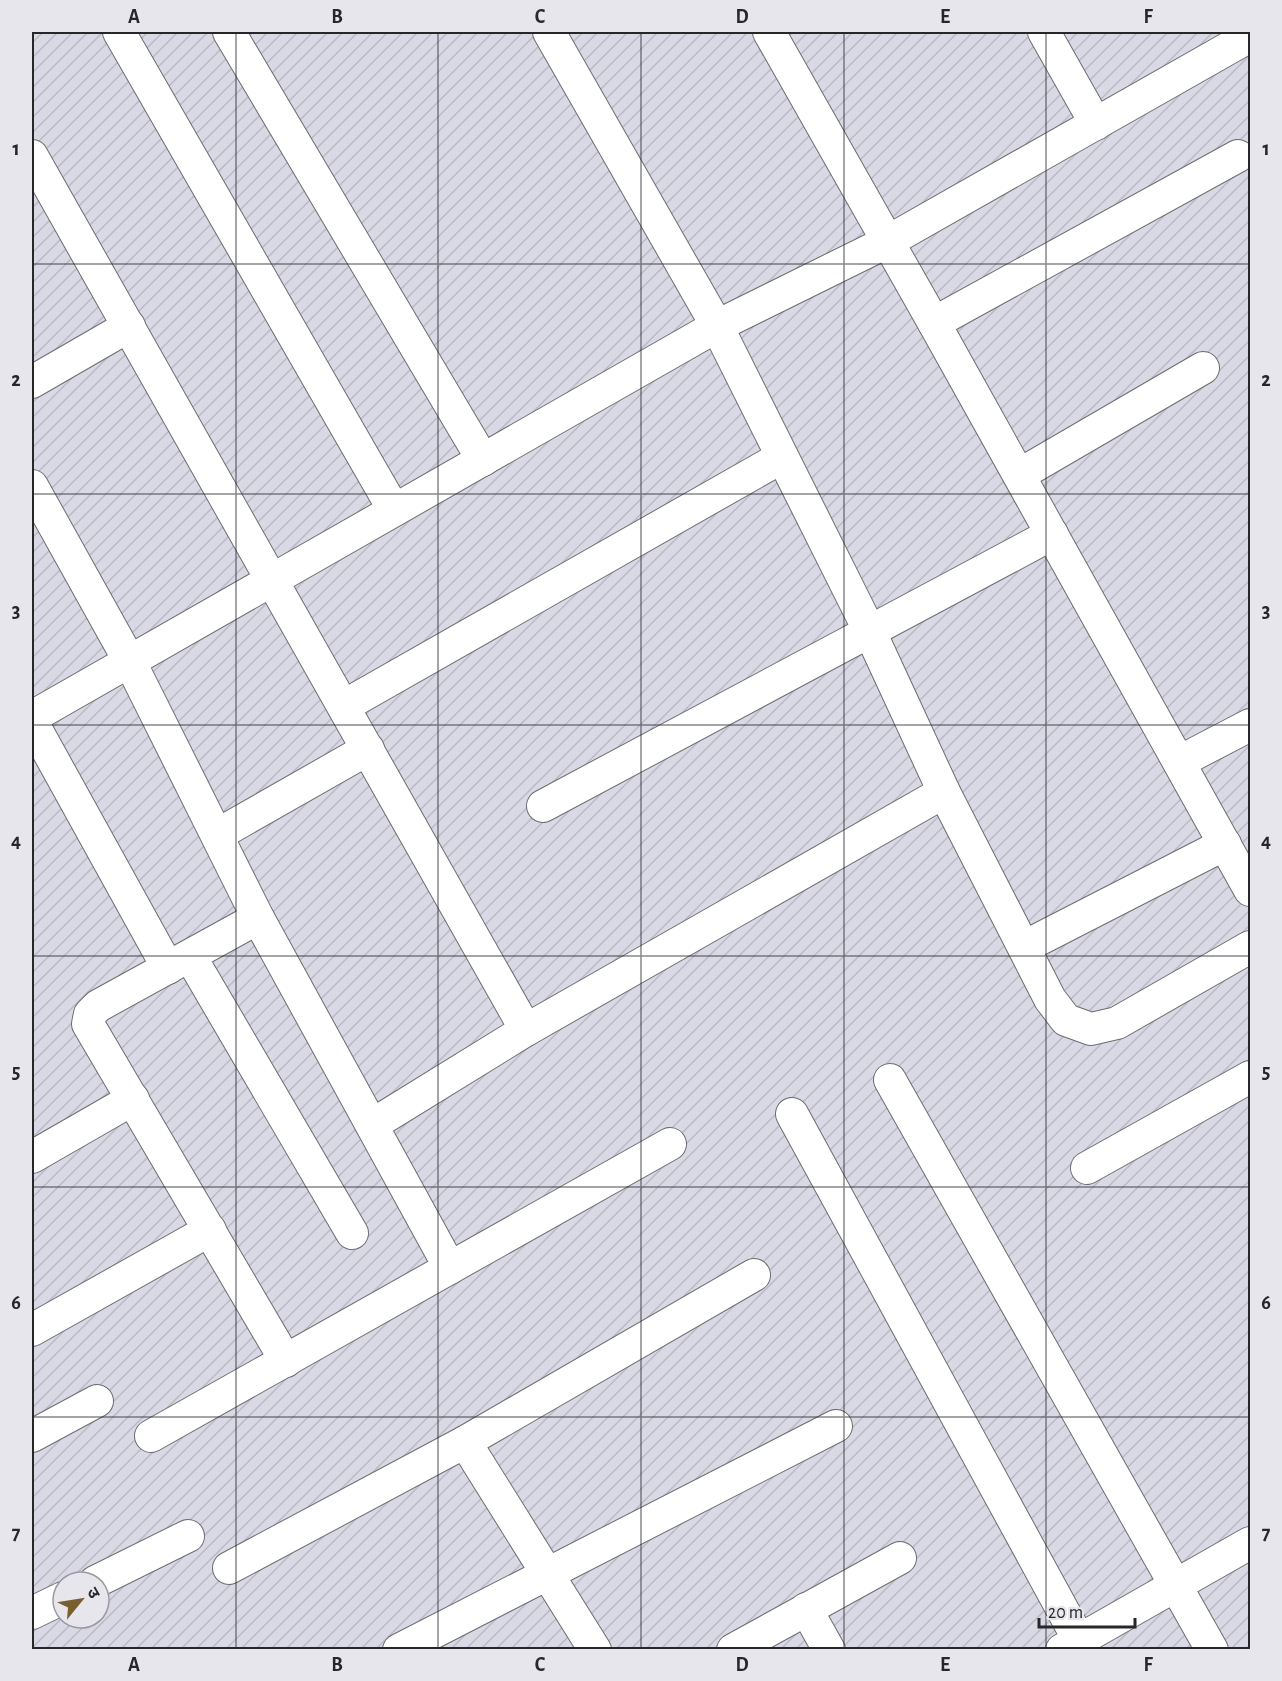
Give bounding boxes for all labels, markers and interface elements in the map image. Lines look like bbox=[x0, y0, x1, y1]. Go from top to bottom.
text: A bbox=[128, 7, 140, 27]
text: B bbox=[331, 7, 343, 27]
text: C bbox=[535, 7, 546, 27]
text: D bbox=[735, 7, 749, 27]
text: E bbox=[940, 7, 950, 27]
text: F bbox=[1143, 7, 1153, 27]
text: 1 bbox=[12, 139, 20, 159]
text: 1 bbox=[1262, 139, 1270, 159]
text: 2 bbox=[11, 370, 21, 390]
text: 2 bbox=[1261, 370, 1271, 390]
text: 3 bbox=[12, 601, 20, 621]
text: 3 bbox=[1262, 601, 1270, 621]
text: 4 bbox=[11, 831, 21, 851]
text: 4 bbox=[1261, 831, 1271, 851]
text: 5 bbox=[12, 1062, 20, 1082]
text: 5 bbox=[1262, 1062, 1270, 1082]
text: 6 bbox=[11, 1293, 21, 1313]
text: 6 bbox=[1261, 1293, 1271, 1313]
text: 7 bbox=[12, 1523, 21, 1543]
text: 7 bbox=[1262, 1523, 1271, 1543]
north arrow bbox=[51, 1570, 111, 1630]
text: उ bbox=[84, 1585, 103, 1602]
scale bar bbox=[1039, 1591, 1135, 1629]
text: 20 m bbox=[1048, 1604, 1083, 1622]
text: A bbox=[128, 1655, 140, 1675]
text: B bbox=[331, 1655, 343, 1675]
text: C bbox=[535, 1655, 546, 1675]
text: D bbox=[735, 1655, 749, 1675]
text: E bbox=[940, 1655, 950, 1675]
text: F bbox=[1143, 1655, 1153, 1675]

